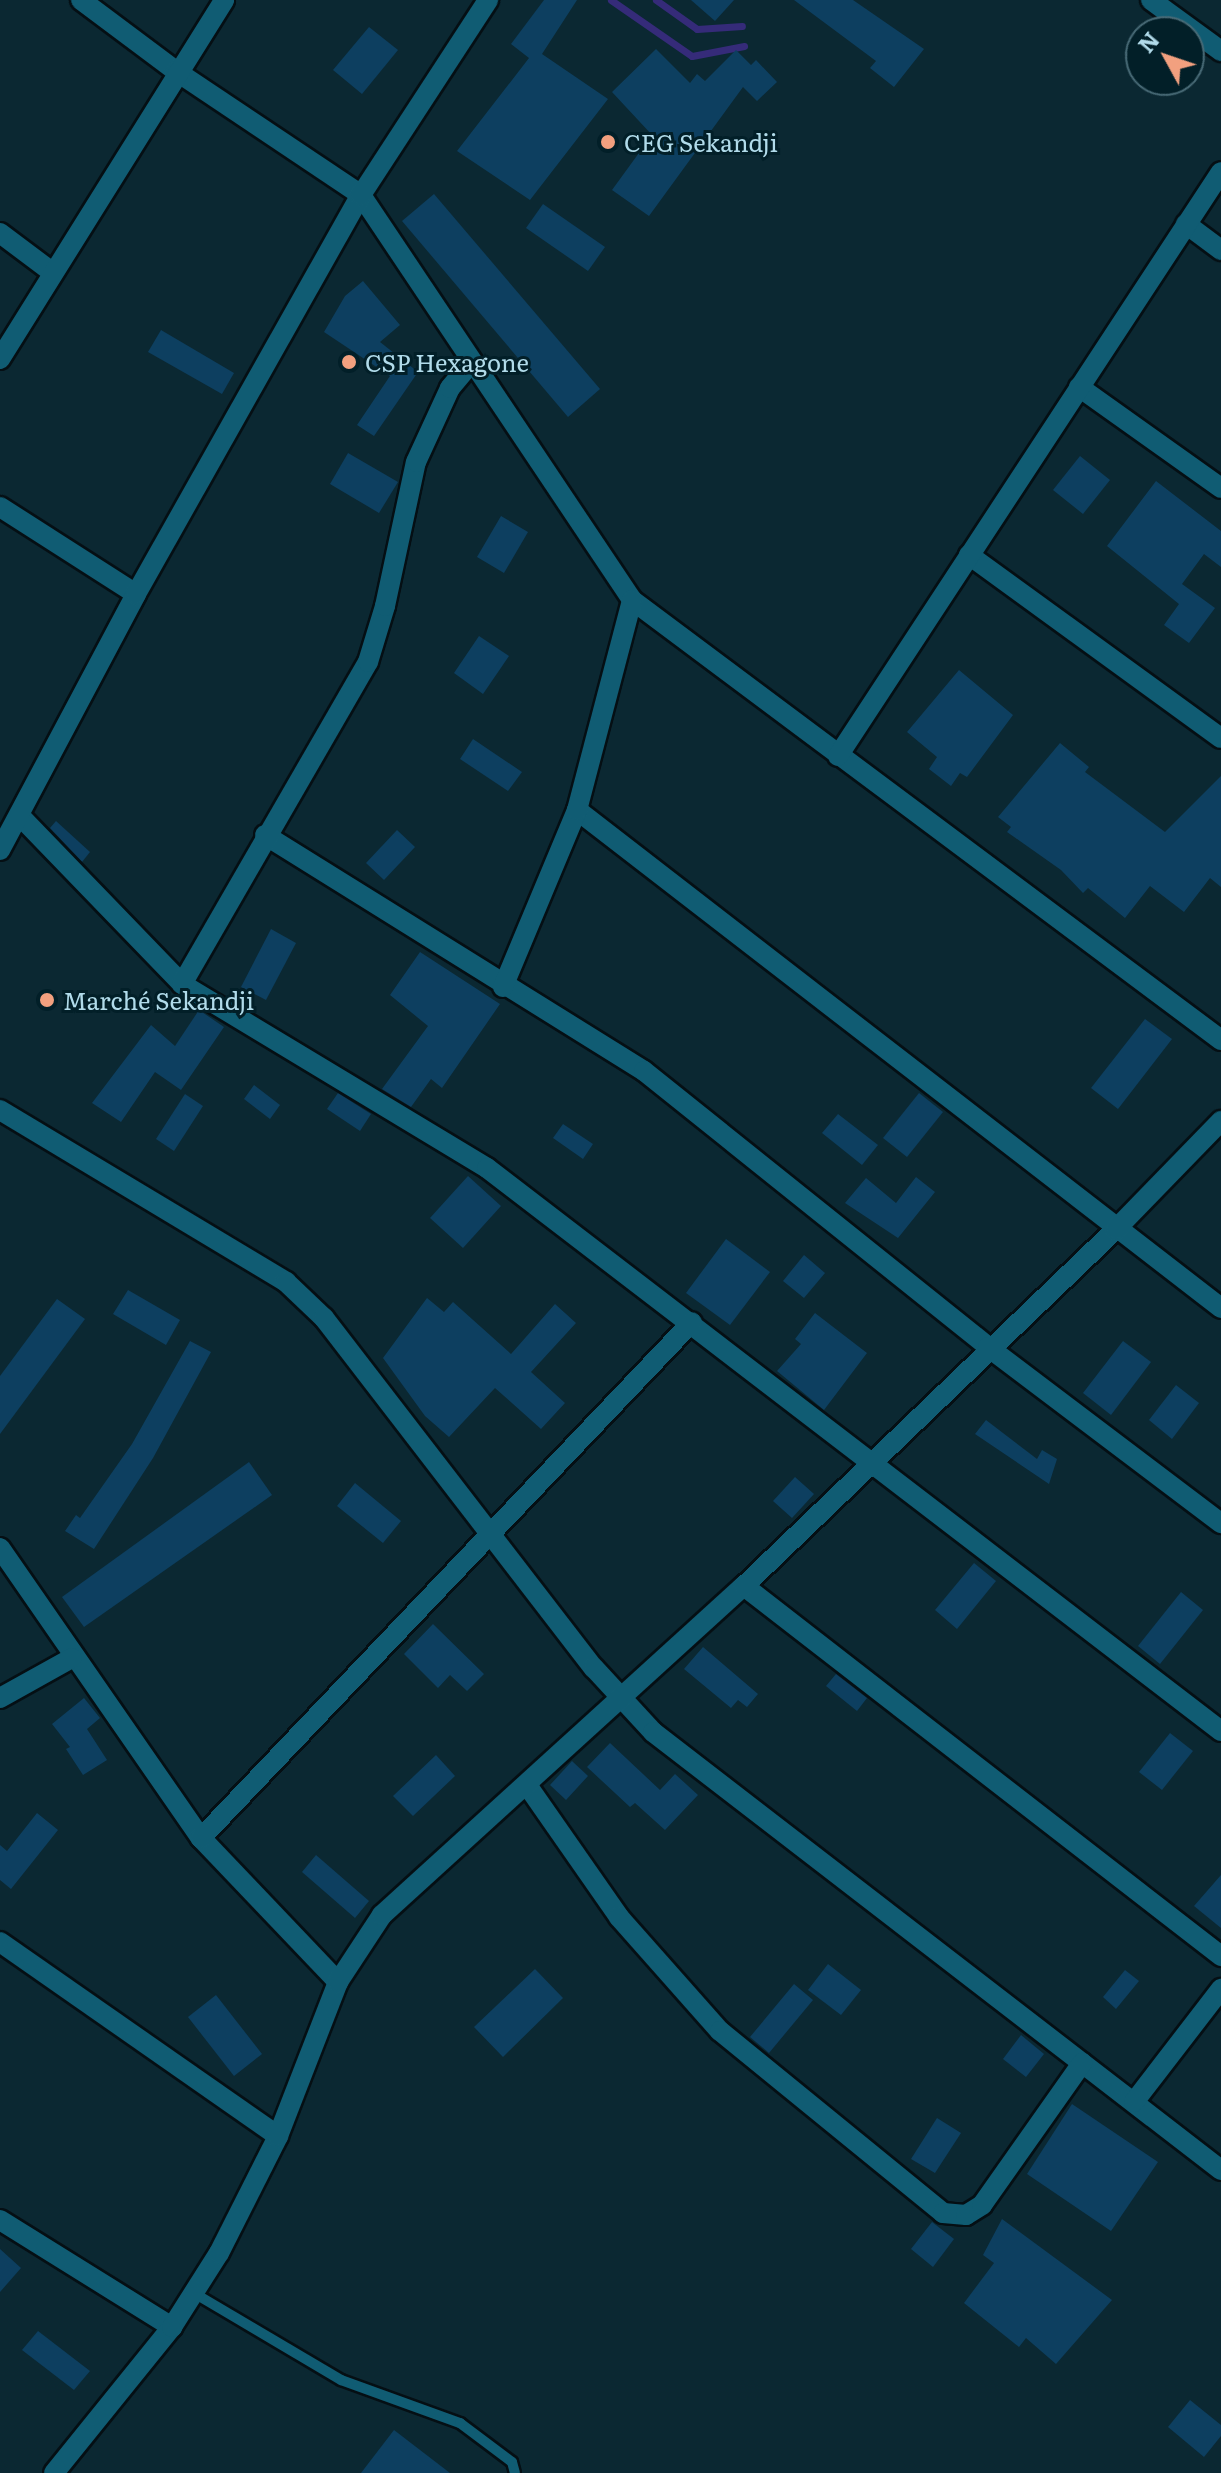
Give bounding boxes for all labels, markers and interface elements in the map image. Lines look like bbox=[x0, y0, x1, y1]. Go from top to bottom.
north arrow bbox=[1125, 16, 1205, 96]
text: N bbox=[1129, 24, 1166, 59]
place label: CEG Sekandji bbox=[624, 128, 778, 156]
marker: CEG Sekandji bbox=[599, 133, 617, 151]
place label: CSP Hexagone bbox=[365, 348, 529, 376]
marker: CSP Hexagone bbox=[340, 353, 358, 371]
place label: Marché Sekandji bbox=[63, 986, 254, 1014]
marker: Marché Sekandji bbox=[38, 991, 56, 1009]

